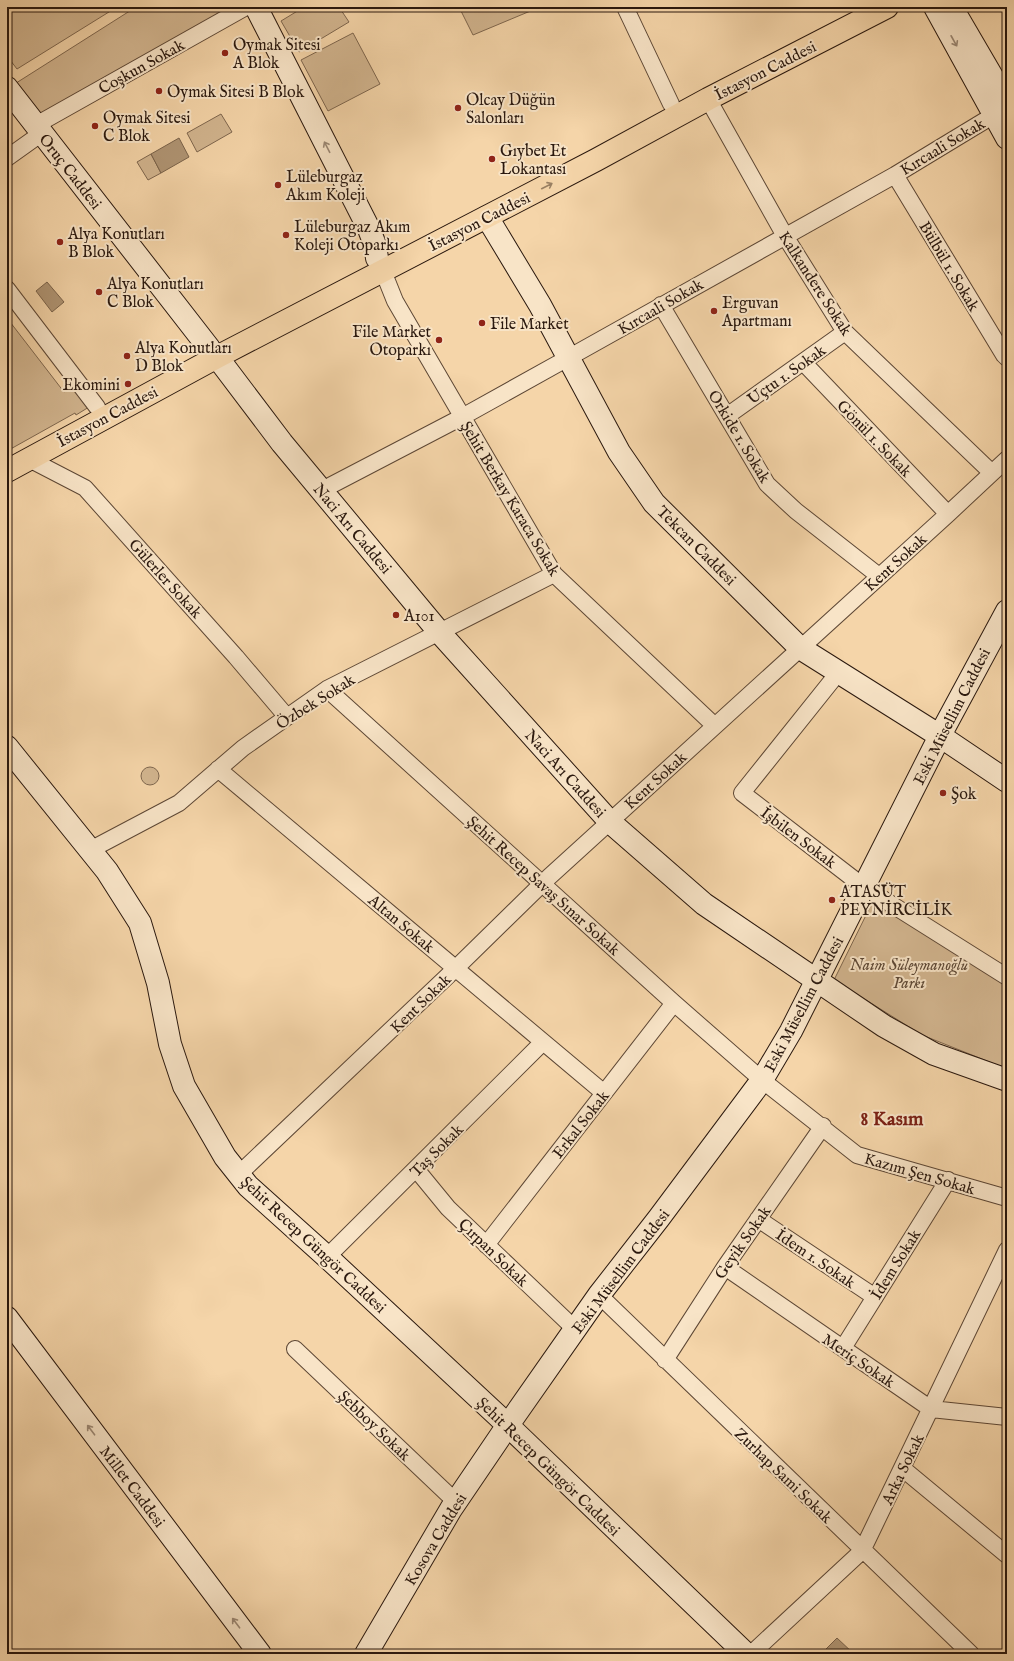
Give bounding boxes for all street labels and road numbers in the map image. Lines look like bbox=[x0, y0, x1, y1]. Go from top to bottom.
street label: Coşkun Sokak bbox=[95, 36, 189, 100]
street label: İstasyon Caddesi bbox=[711, 36, 820, 106]
street label: Kırcaali Sokak bbox=[897, 114, 989, 181]
street label: Oruç Caddesi bbox=[34, 130, 105, 214]
street label: İstasyon Caddesi bbox=[425, 187, 534, 257]
street label: Bülbül 1. Sokak bbox=[914, 218, 983, 316]
street label: Kalkandere Sokak bbox=[773, 228, 856, 340]
street label: Kırcaali Sokak bbox=[615, 275, 708, 340]
street label: Uçtu 1. Sokak bbox=[744, 341, 831, 410]
street label: İstasyon Caddesi bbox=[53, 381, 162, 453]
street label: Orkide 1. Sokak bbox=[703, 387, 774, 488]
street label: Gönül 1. Sokak bbox=[832, 397, 916, 482]
street label: Şehit Berkay Karaca Sokak bbox=[455, 418, 564, 580]
street label: Naci Arı Caddesi bbox=[308, 480, 395, 579]
street label: Tekcan Caddesi bbox=[652, 502, 740, 590]
street label: Kent Sokak bbox=[861, 530, 932, 597]
street label: Gülerler Sokak bbox=[124, 535, 206, 624]
street label: Eski Müsellim Caddesi bbox=[910, 645, 996, 789]
street label: Özbek Sokak bbox=[272, 669, 360, 735]
street label: Naci Arı Caddesi bbox=[520, 726, 609, 823]
street label: Kent Sokak bbox=[621, 748, 692, 815]
street label: İşbilen Sokak bbox=[756, 802, 841, 874]
street label: Şehit Recep Savaş Sınar Sokak bbox=[462, 812, 624, 961]
street label: Altan Sokak bbox=[363, 890, 438, 958]
street label: Eski Müsellim Caddesi bbox=[761, 934, 849, 1076]
street label: Kent Sokak bbox=[387, 970, 456, 1038]
street label: Erkal Sokak bbox=[549, 1087, 615, 1163]
street label: Taş Sokak bbox=[407, 1120, 469, 1182]
street label: Kazım Şen Sokak bbox=[862, 1150, 978, 1200]
street label: Şehit Recep Güngör Caddesi bbox=[236, 1173, 390, 1318]
street label: Geyik Sokak bbox=[711, 1202, 776, 1284]
street label: Eski Müsellim Caddesi bbox=[568, 1206, 675, 1338]
street label: Çırpan Sokak bbox=[453, 1215, 532, 1292]
street label: İdem 1. Sokak bbox=[771, 1224, 860, 1294]
street label: İdem Sokak bbox=[865, 1225, 926, 1304]
street label: Meriç Sokak bbox=[818, 1330, 898, 1394]
street label: Şebboy Sokak bbox=[333, 1387, 414, 1466]
street label: Şehit Recep Güngör Caddesi bbox=[472, 1394, 624, 1541]
street label: Zurhap Sami Sokak bbox=[729, 1424, 836, 1529]
street label: Arka Sokak bbox=[878, 1431, 930, 1509]
street label: Millet Caddesi bbox=[94, 1442, 169, 1532]
street label: Kosova Caddesi bbox=[401, 1490, 472, 1590]

